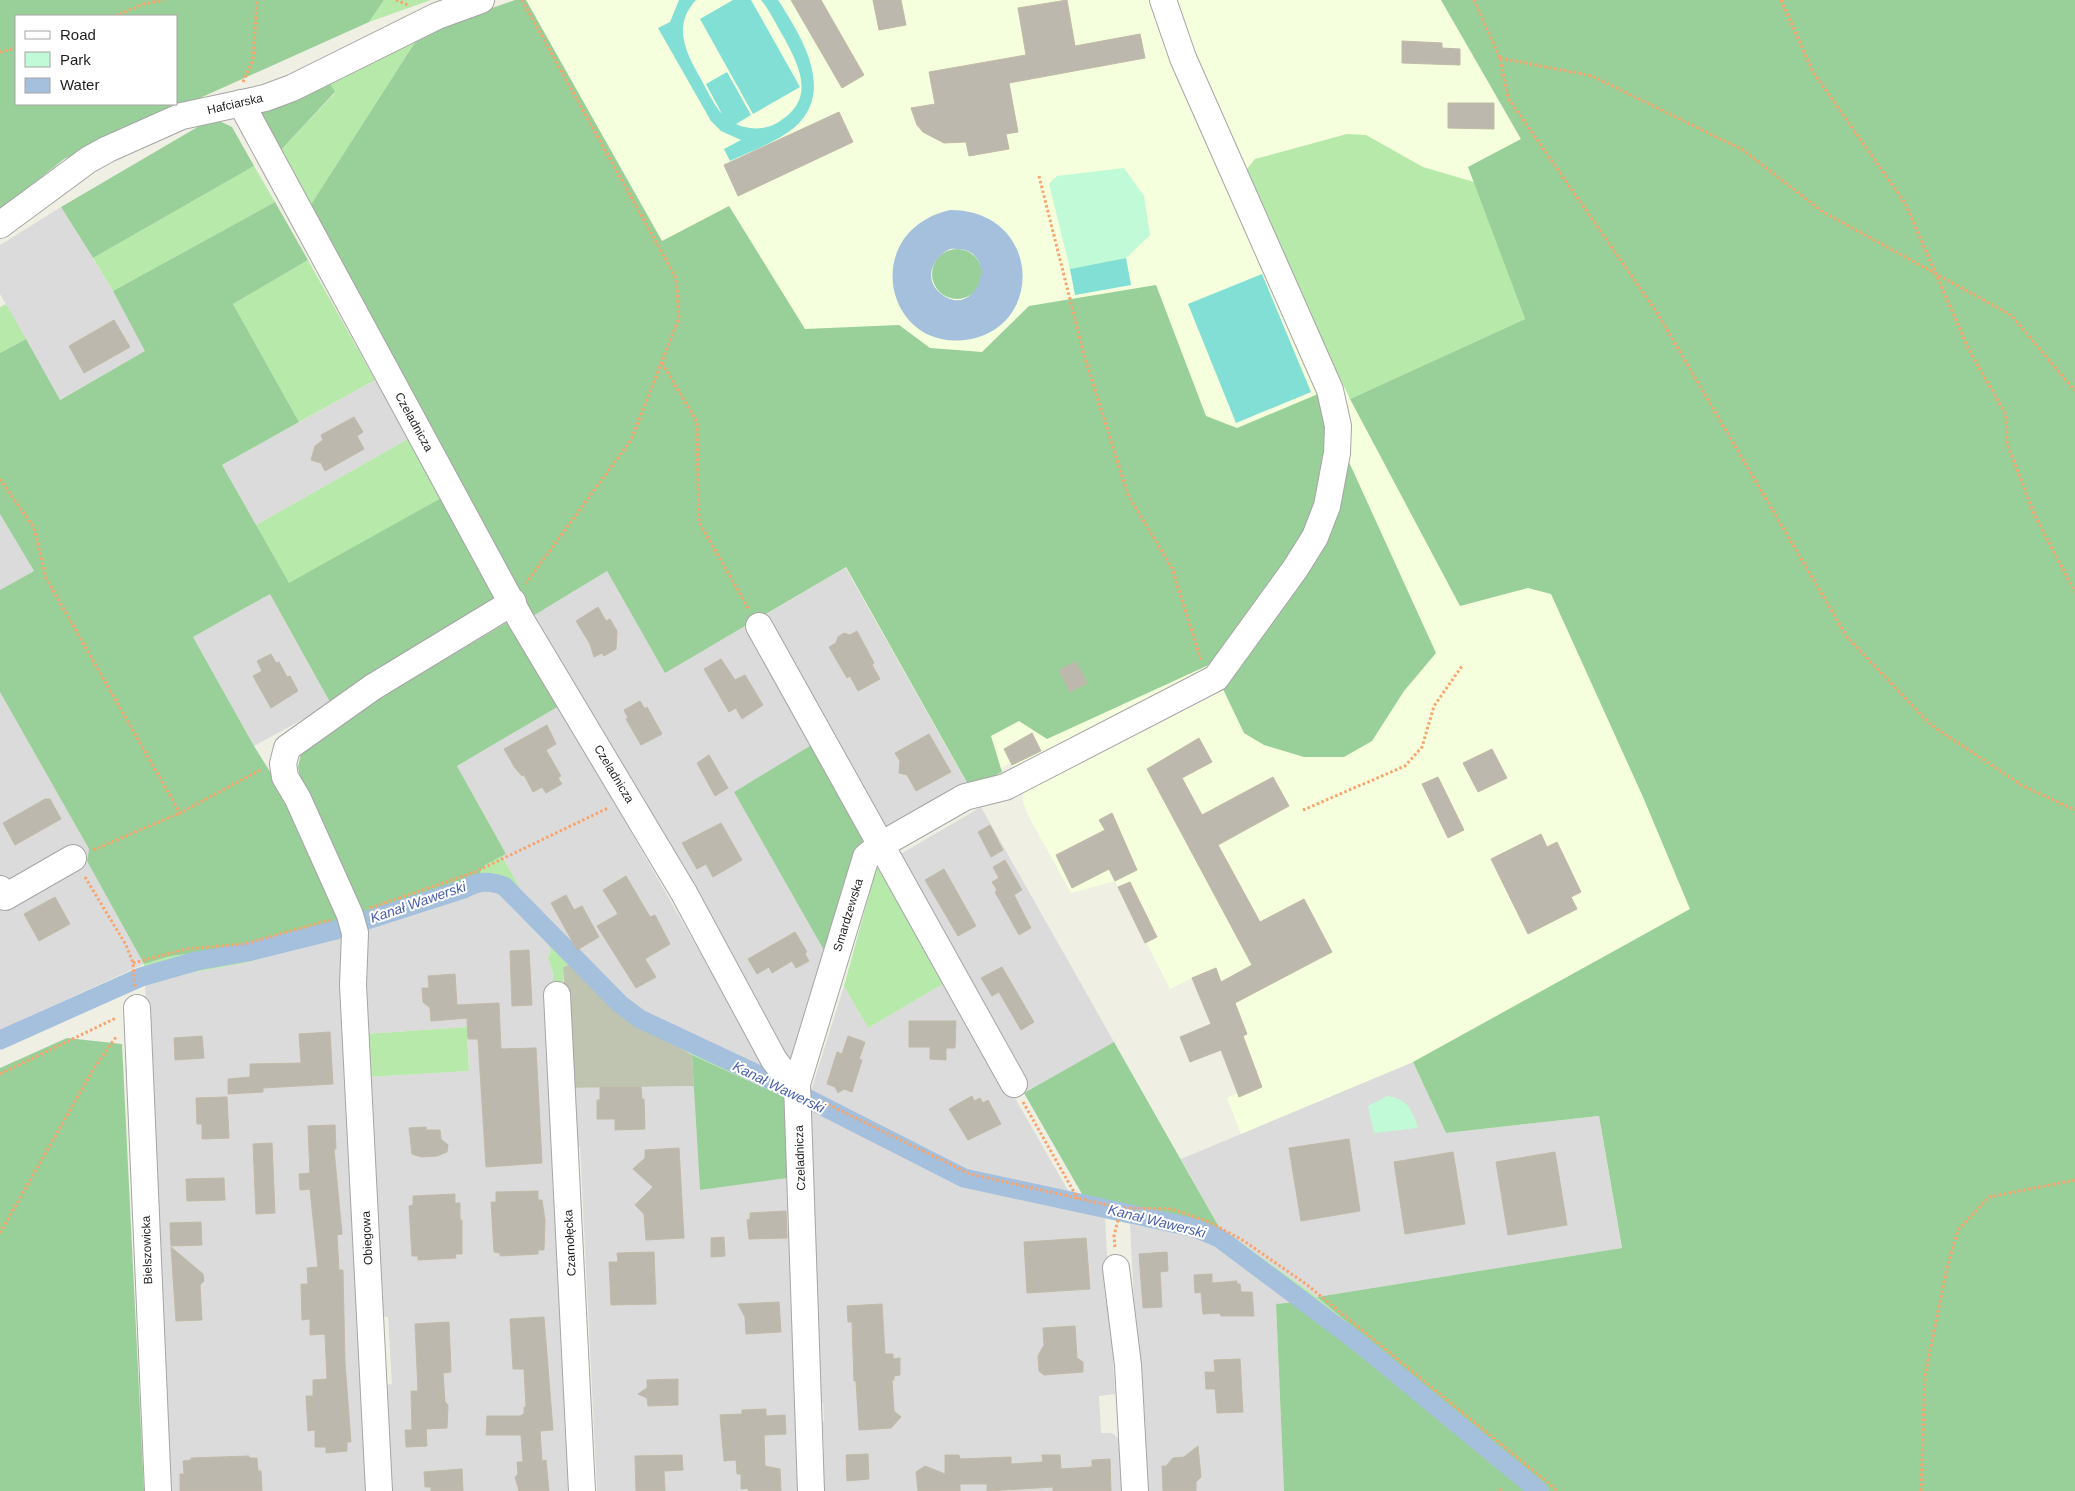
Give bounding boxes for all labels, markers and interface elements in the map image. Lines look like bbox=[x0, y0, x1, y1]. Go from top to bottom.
legend bbox=[15, 15, 178, 105]
text: Road bbox=[60, 26, 96, 43]
text: Park bbox=[60, 51, 91, 68]
text: Water bbox=[60, 76, 99, 93]
street label: Hafciarska bbox=[206, 91, 265, 117]
street label: Czeladnicza bbox=[392, 390, 436, 454]
street label: Czeladnicza bbox=[591, 742, 637, 806]
street label: Smardzewska bbox=[830, 877, 866, 953]
water label: Kanał Wawerski bbox=[368, 878, 469, 926]
water label: Kanał Wawerski bbox=[730, 1058, 828, 1117]
street label: Czeladnicza bbox=[792, 1125, 808, 1191]
water label: Kanał Wawerski bbox=[1106, 1201, 1208, 1241]
street label: Czarnołęcka bbox=[561, 1209, 579, 1277]
street label: Obiegowa bbox=[359, 1210, 375, 1265]
street label: Bielszowicka bbox=[139, 1215, 155, 1285]

